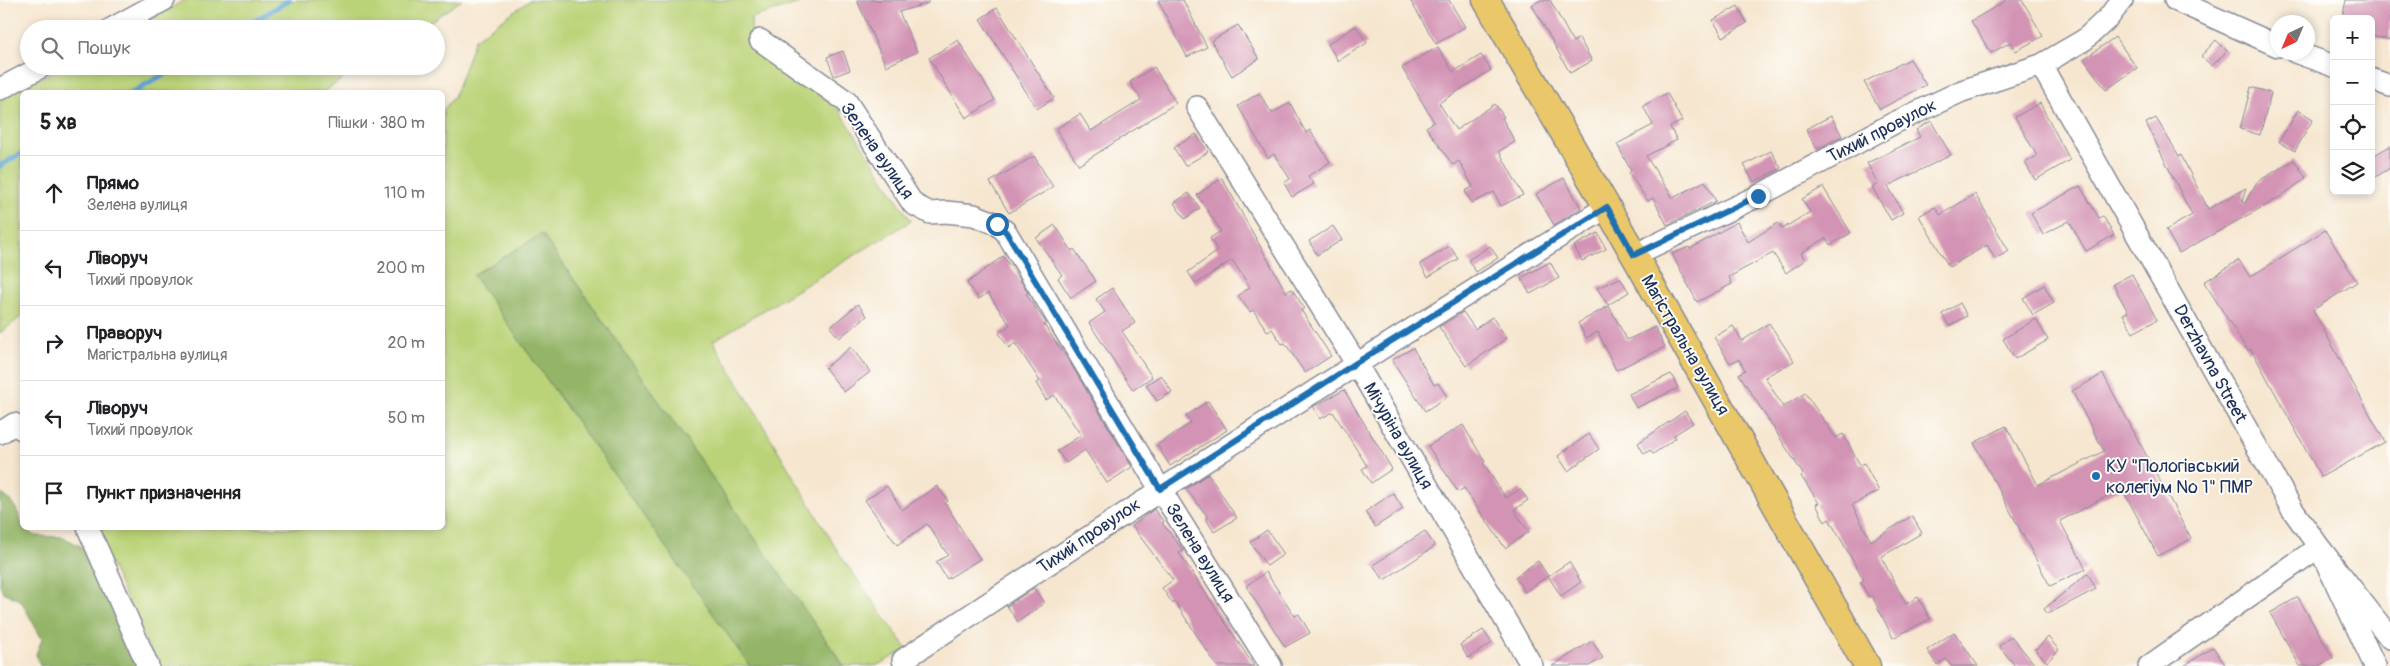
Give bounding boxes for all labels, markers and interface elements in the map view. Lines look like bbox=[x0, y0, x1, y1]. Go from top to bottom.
north arrow bbox=[2270, 15, 2315, 60]
map controls bbox=[2330, 15, 2375, 195]
button: + bbox=[2330, 15, 2375, 60]
search box bbox=[20, 20, 445, 75]
icon: search bbox=[38, 34, 66, 62]
text: Пошук bbox=[78, 36, 131, 60]
button: − bbox=[2330, 60, 2375, 105]
street label: Тихий провулок bbox=[1823, 94, 1941, 168]
street label: Зелена вулиця bbox=[835, 98, 919, 204]
button: locate bbox=[2330, 105, 2375, 150]
text: 5 хв bbox=[40, 109, 77, 136]
text: Пішки · 380 m bbox=[328, 113, 425, 133]
button: layers bbox=[2330, 150, 2375, 195]
text: Прямо bbox=[87, 171, 139, 195]
icon: ahead bbox=[40, 179, 68, 207]
text: 110 m bbox=[384, 183, 425, 203]
route end bbox=[1747, 185, 1770, 208]
text: Зелена вулиця bbox=[87, 195, 187, 215]
route start bbox=[986, 213, 1009, 236]
text: Ліворуч bbox=[87, 246, 148, 270]
icon: left bbox=[40, 254, 68, 282]
text: 200 m bbox=[377, 258, 425, 278]
text: Тихий провулок bbox=[87, 270, 194, 290]
street label: Магістральна вулиця bbox=[1636, 271, 1734, 419]
street label: Derzhavna Street bbox=[2168, 301, 2252, 428]
text: Праворуч bbox=[87, 321, 162, 345]
icon: right bbox=[40, 329, 68, 357]
text: 20 m bbox=[387, 333, 425, 353]
text: Магістральна вулиця bbox=[87, 345, 228, 365]
street label: Мічуріна вулиця bbox=[1358, 378, 1438, 494]
text: Ліворуч bbox=[87, 396, 148, 420]
icon: left bbox=[40, 404, 68, 432]
text: 50 m bbox=[388, 408, 425, 428]
text: Тихий провулок bbox=[87, 420, 194, 440]
place label: КУ "Пологівський колегіум № 1" ПМР bbox=[2106, 455, 2253, 499]
marker: КУ "Пологівський колегіум № 1" ПМР bbox=[2090, 470, 2102, 482]
icon: arrive bbox=[40, 479, 68, 507]
text: Пункт призначення bbox=[87, 481, 241, 505]
street label: Тихий провулок bbox=[1033, 493, 1145, 579]
street label: Зелена вулиця bbox=[1160, 499, 1240, 607]

